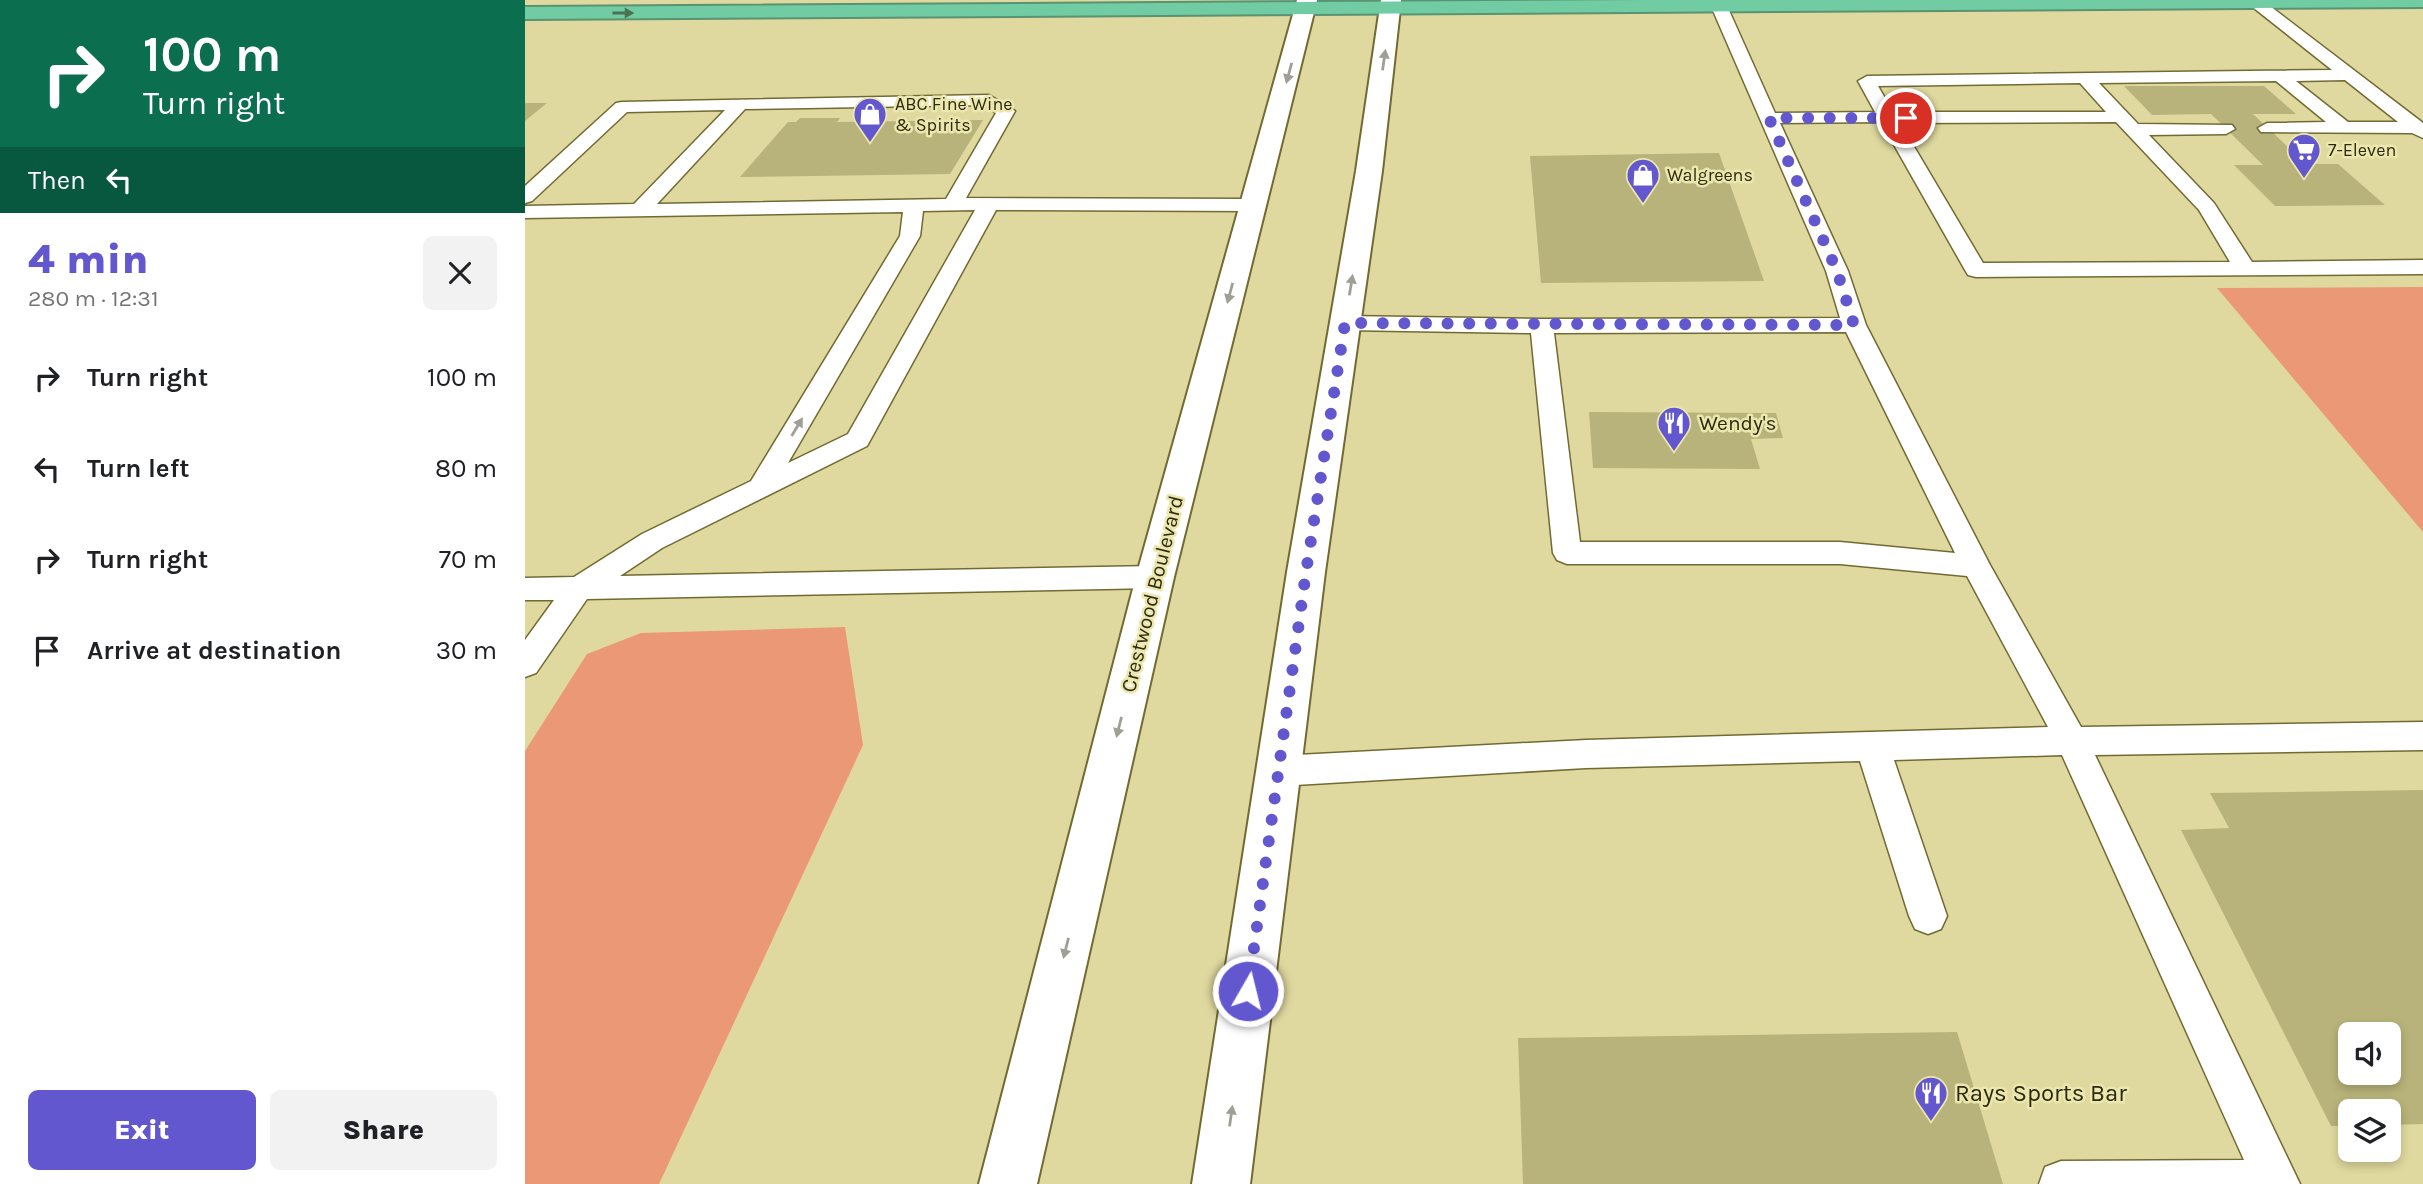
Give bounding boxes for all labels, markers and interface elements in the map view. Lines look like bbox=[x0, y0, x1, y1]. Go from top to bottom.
one-way arrow bbox=[612, 7, 634, 18]
text: 100 m bbox=[143, 26, 281, 83]
icon: right bbox=[28, 28, 119, 119]
one-way arrow bbox=[1378, 49, 1389, 71]
one-way arrow bbox=[1283, 62, 1294, 84]
text: Turn right bbox=[143, 85, 285, 122]
pin bbox=[1876, 88, 1936, 148]
place label: ABC Fine Wine & Spirits bbox=[895, 93, 1013, 136]
shop icon: ABC Fine Wine & Spirits bbox=[851, 95, 889, 144]
icon: arrive bbox=[1887, 99, 1925, 137]
supermarket icon: 7-Eleven bbox=[2285, 131, 2323, 180]
place label: 7-Eleven bbox=[2328, 139, 2396, 161]
shop icon: Walgreens bbox=[1624, 156, 1662, 205]
icon: left bbox=[100, 161, 138, 199]
place label: Walgreens bbox=[1667, 164, 1753, 186]
text: Then bbox=[28, 165, 86, 196]
text: 4 min bbox=[28, 234, 149, 284]
button: close bbox=[423, 236, 497, 310]
one-way arrow bbox=[1346, 274, 1357, 296]
one-way arrow bbox=[1224, 282, 1235, 304]
text: 280 m · 12:31 bbox=[28, 285, 159, 312]
icon: right bbox=[28, 359, 66, 397]
text: Turn right bbox=[87, 362, 208, 393]
text: 100 m bbox=[427, 362, 497, 393]
restaurant icon: Wendy's bbox=[1655, 404, 1693, 453]
place label: Wendy's bbox=[1699, 411, 1777, 435]
one-way arrow bbox=[791, 417, 803, 436]
icon: left bbox=[28, 450, 66, 488]
text: Turn left bbox=[87, 453, 189, 484]
text: 80 m bbox=[435, 453, 497, 484]
street label: Crestwood Boulevard bbox=[1116, 493, 1188, 695]
icon: right bbox=[28, 541, 66, 579]
text: Turn right bbox=[87, 544, 208, 575]
text: 70 m bbox=[439, 544, 497, 575]
icon: arrive bbox=[28, 632, 66, 670]
text: Arrive at destination bbox=[87, 635, 341, 666]
text: 30 m bbox=[436, 635, 497, 666]
one-way arrow bbox=[1113, 716, 1124, 738]
one-way arrow bbox=[1060, 937, 1071, 959]
position arrow bbox=[1211, 954, 1285, 1028]
map controls bbox=[2338, 1022, 2401, 1162]
button: sound bbox=[2338, 1022, 2401, 1085]
restaurant icon: Rays Sports Bar bbox=[1912, 1074, 1950, 1123]
place label: Rays Sports Bar bbox=[1955, 1079, 2127, 1107]
button: Exit bbox=[28, 1090, 256, 1170]
button: Share bbox=[270, 1090, 497, 1170]
button: layers bbox=[2338, 1099, 2401, 1162]
one-way arrow bbox=[1225, 1105, 1236, 1127]

